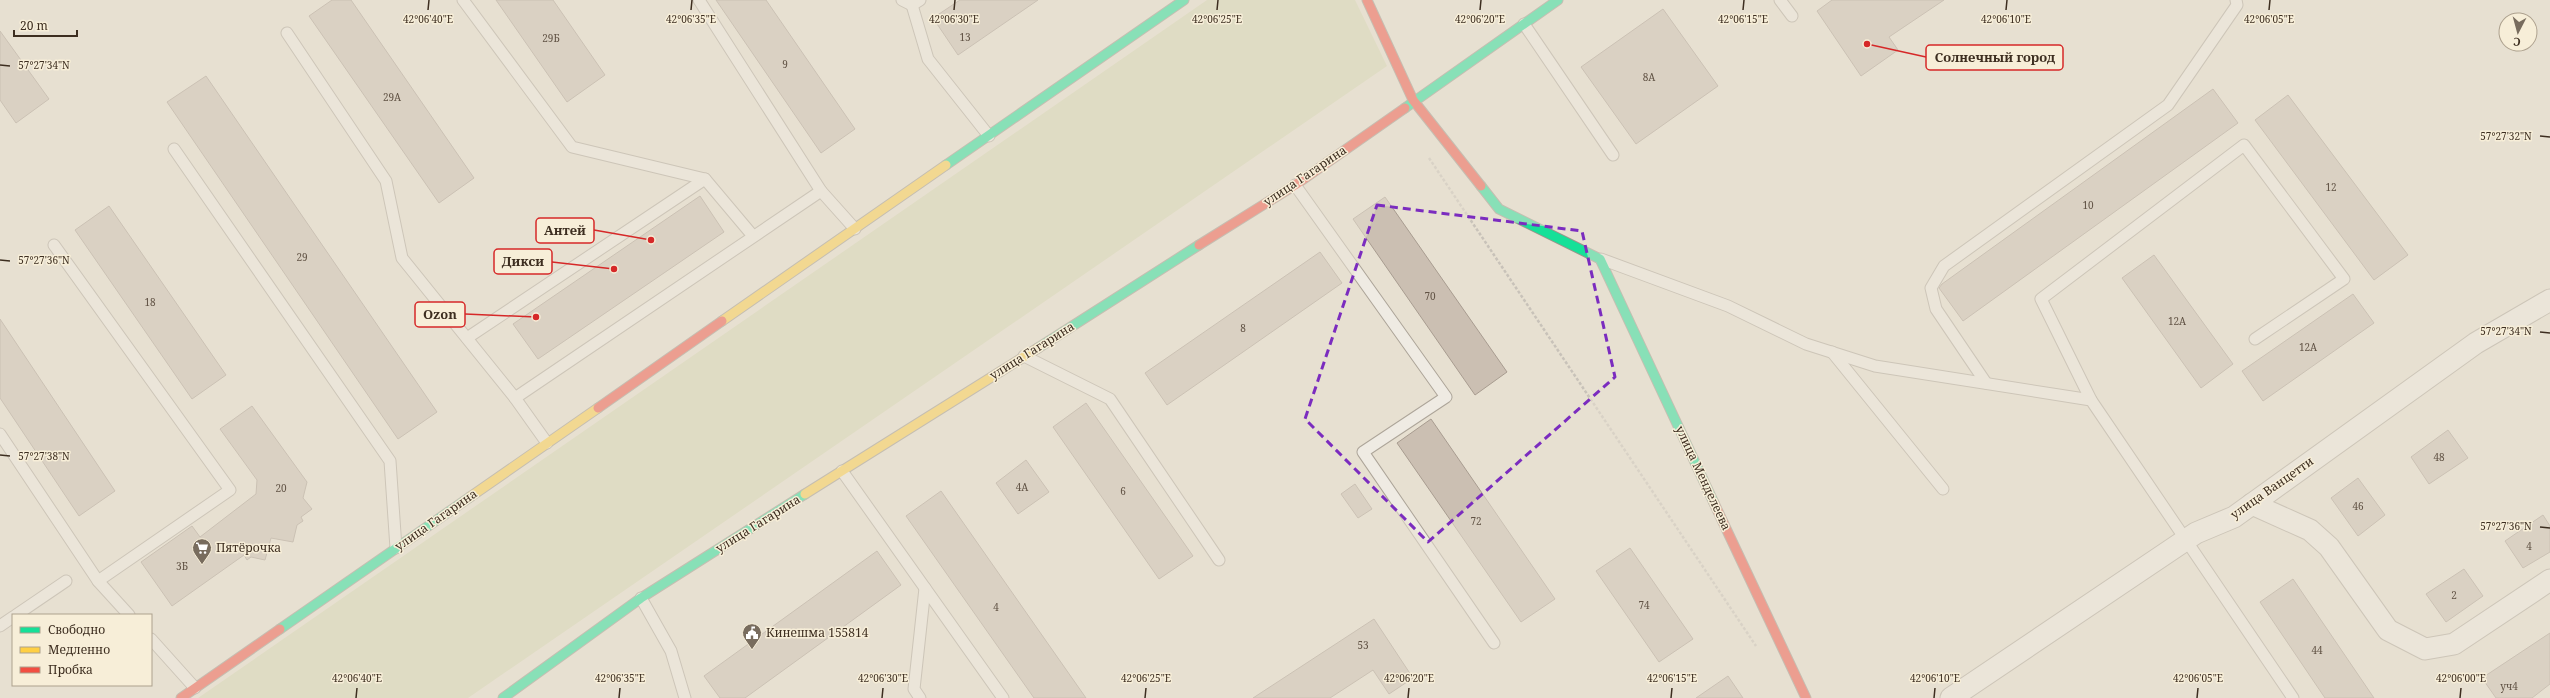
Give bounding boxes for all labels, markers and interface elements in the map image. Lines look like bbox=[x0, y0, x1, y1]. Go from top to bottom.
scale bar bbox=[14, 12, 77, 38]
text: 42°06'40"E bbox=[403, 12, 453, 26]
text: 42°06'35"E bbox=[666, 12, 716, 26]
text: 42°06'30"E bbox=[929, 12, 979, 26]
text: 42°06'25"E bbox=[1192, 12, 1242, 26]
text: 42°06'20"E bbox=[1455, 12, 1505, 26]
text: 42°06'15"E bbox=[1718, 12, 1768, 26]
text: 42°06'10"E bbox=[1981, 12, 2031, 26]
text: 42°06'05"E bbox=[2244, 12, 2294, 26]
north arrow bbox=[2498, 12, 2538, 52]
text: 20 m bbox=[20, 17, 48, 34]
house number: 13 bbox=[959, 30, 971, 44]
house number: 29Б bbox=[542, 31, 560, 45]
text: С bbox=[2513, 35, 2521, 50]
callout: Солнечный город bbox=[1926, 45, 2063, 70]
text: Солнечный город bbox=[1935, 48, 2055, 66]
house number: 9 bbox=[782, 57, 788, 71]
text: 57°27'34"N bbox=[18, 58, 70, 72]
house number: 8А bbox=[1643, 70, 1656, 84]
house number: 29А bbox=[383, 90, 402, 104]
text: 57°27'32"N bbox=[2480, 129, 2532, 143]
street label: улица Гагарина bbox=[1260, 141, 1350, 210]
house number: 12 bbox=[2325, 180, 2337, 194]
house number: 10 bbox=[2082, 198, 2094, 212]
callout: Антей bbox=[536, 218, 594, 243]
text: Антей bbox=[544, 221, 586, 239]
callout: Дикси bbox=[494, 249, 552, 274]
house number: 29 bbox=[296, 250, 308, 264]
text: Дикси bbox=[502, 252, 544, 270]
text: 57°27'36"N bbox=[18, 253, 70, 267]
house number: 70 bbox=[1424, 289, 1436, 303]
house number: 18 bbox=[144, 295, 156, 309]
callout: Ozon bbox=[415, 302, 465, 327]
text: Ozon bbox=[423, 305, 457, 323]
house number: 12А bbox=[2168, 314, 2187, 328]
street label: улица Гагарина bbox=[986, 318, 1077, 383]
house number: 8 bbox=[1240, 321, 1246, 335]
text: 57°27'34"N bbox=[2480, 324, 2532, 338]
house number: 12А bbox=[2299, 340, 2318, 354]
street label: улица Менделеева bbox=[1672, 423, 1735, 533]
text: 57°27'38"N bbox=[18, 449, 70, 463]
house number: 48 bbox=[2433, 450, 2445, 464]
street label: улица Ванцетти bbox=[2227, 452, 2317, 523]
house number: 4А bbox=[1016, 480, 1029, 494]
house number: 20 bbox=[275, 481, 287, 495]
house number: 6 bbox=[1120, 484, 1126, 498]
street label: улица Гагарина bbox=[391, 485, 480, 554]
street label: улица Гагарина bbox=[712, 491, 803, 556]
house number: 46 bbox=[2352, 499, 2364, 513]
house number: 72 bbox=[1470, 514, 1482, 528]
text: 57°27'36"N bbox=[2480, 519, 2532, 533]
supermarket icon: Пятёрочка bbox=[191, 537, 213, 565]
place label: Пятёрочка bbox=[216, 539, 281, 556]
house number: 4 bbox=[2526, 539, 2532, 553]
house number: 3Б bbox=[176, 559, 188, 573]
house number: 2 bbox=[2451, 588, 2457, 602]
house number: 74 bbox=[1638, 598, 1650, 612]
house number: 4 bbox=[993, 600, 999, 614]
legend bbox=[12, 614, 152, 686]
text: Свободно bbox=[48, 621, 105, 638]
public building icon: Кинешма 155814 bbox=[741, 622, 763, 650]
place label: Кинешма 155814 bbox=[766, 624, 869, 641]
house number: 53 bbox=[1357, 638, 1369, 652]
text: Медленно bbox=[48, 641, 110, 658]
house number: 44 bbox=[2311, 643, 2323, 657]
text: Пробка bbox=[48, 661, 93, 678]
text: 42°06'40"E bbox=[332, 671, 382, 685]
text: 42°06'35"E bbox=[595, 671, 645, 685]
text: 42°06'30"E bbox=[858, 671, 908, 685]
text: 42°06'25"E bbox=[1121, 671, 1171, 685]
text: 42°06'20"E bbox=[1384, 671, 1434, 685]
text: 42°06'15"E bbox=[1647, 671, 1697, 685]
text: 42°06'10"E bbox=[1910, 671, 1960, 685]
text: 42°06'05"E bbox=[2173, 671, 2223, 685]
text: 42°06'00"E bbox=[2436, 671, 2486, 685]
house number: уч4 bbox=[2500, 679, 2518, 693]

